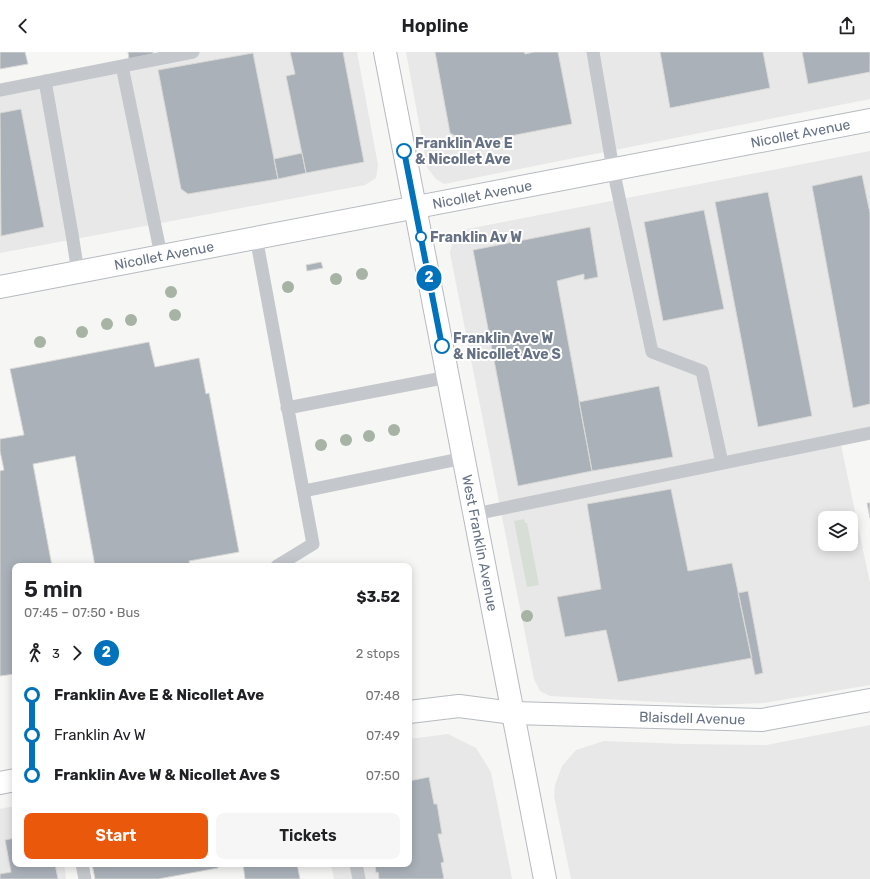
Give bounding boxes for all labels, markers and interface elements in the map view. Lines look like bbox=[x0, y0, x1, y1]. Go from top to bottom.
icon: back bbox=[12, 15, 34, 37]
text: Hopline bbox=[401, 15, 469, 37]
icon: share bbox=[836, 15, 858, 37]
street label: Nicollet Avenue bbox=[749, 116, 852, 152]
place label: Franklin Ave E & Nicollet Ave bbox=[415, 135, 513, 168]
marker: Franklin Ave E & Nicollet Ave bbox=[396, 143, 412, 159]
street label: Nicollet Avenue bbox=[431, 177, 534, 213]
place label: Franklin Av W bbox=[430, 229, 522, 246]
marker: Franklin Av W bbox=[415, 231, 427, 243]
street label: Nicollet Avenue bbox=[113, 238, 216, 274]
line badge: 2 bbox=[416, 265, 442, 291]
text: 2 bbox=[424, 269, 434, 286]
place label: Franklin Ave W & Nicollet Ave S bbox=[453, 330, 561, 363]
marker: Franklin Ave W & Nicollet Ave S bbox=[434, 338, 450, 354]
street label: West Franklin Avenue bbox=[458, 473, 501, 613]
map controls bbox=[818, 511, 858, 551]
button: layers bbox=[818, 511, 858, 551]
text: 5 min bbox=[24, 576, 83, 603]
text: $3.52 bbox=[356, 588, 400, 606]
text: 07:45 – 07:50 · Bus bbox=[24, 605, 140, 620]
icon: walk bbox=[24, 642, 46, 664]
icon: forward bbox=[66, 642, 88, 664]
text: 2 bbox=[102, 644, 111, 661]
text: 3 bbox=[52, 646, 60, 661]
text: 2 stops bbox=[356, 646, 400, 661]
text: Franklin Ave E & Nicollet Ave bbox=[54, 686, 264, 704]
text: 07:48 bbox=[365, 688, 400, 703]
street label: Blaisdell Avenue bbox=[639, 709, 746, 729]
text: Franklin Av W bbox=[54, 726, 146, 744]
text: 07:49 bbox=[366, 728, 400, 743]
text: Franklin Ave W & Nicollet Ave S bbox=[54, 766, 280, 784]
text: 07:50 bbox=[366, 768, 400, 783]
button: Start bbox=[24, 813, 208, 859]
button: Tickets bbox=[216, 813, 400, 859]

